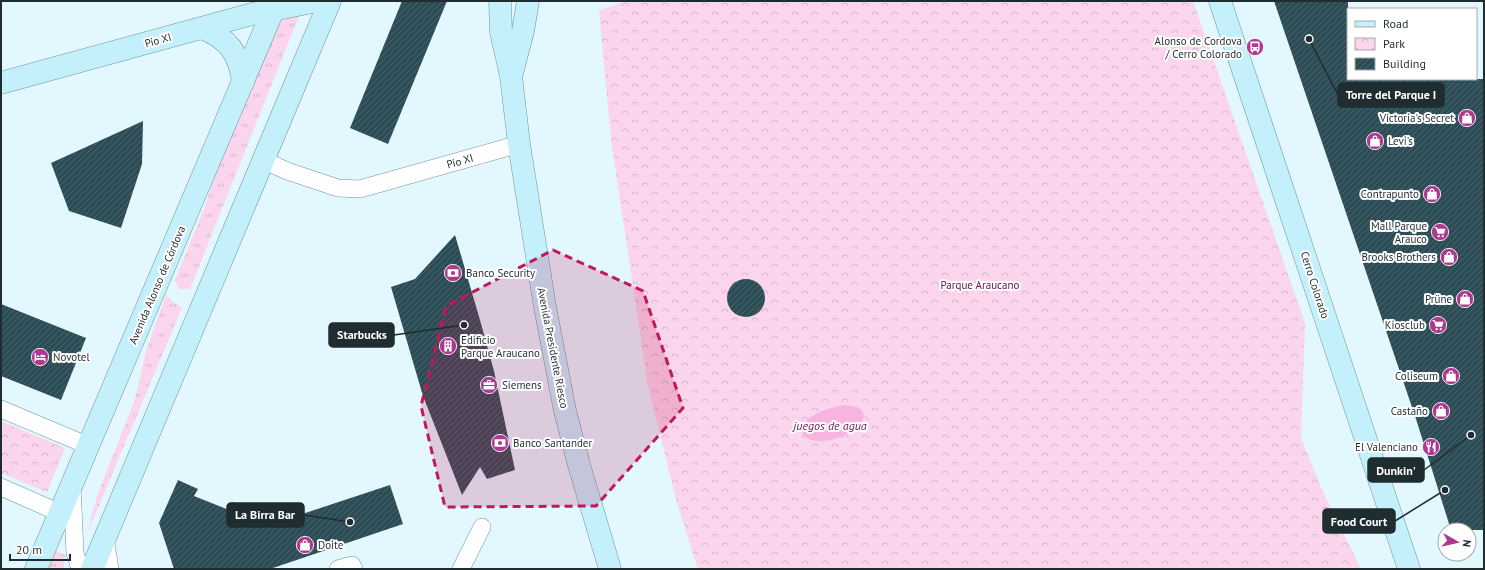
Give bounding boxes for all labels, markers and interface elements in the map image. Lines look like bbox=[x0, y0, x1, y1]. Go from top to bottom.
legend bbox=[1347, 8, 1477, 80]
text: Road bbox=[1383, 16, 1408, 31]
street label: Pío XI bbox=[143, 30, 173, 50]
place label: Alonso de Cordova / Cerro Colorado bbox=[1155, 34, 1242, 61]
text: Park bbox=[1383, 36, 1405, 51]
bus stop icon: Alonso de Cordova / Cerro Colorado bbox=[1245, 37, 1265, 57]
text: Building bbox=[1383, 56, 1426, 71]
callout: Torre del Parque I bbox=[1338, 83, 1444, 107]
text: Torre del Parque I bbox=[1346, 87, 1436, 102]
shop icon: Victoria's Secret bbox=[1457, 108, 1477, 128]
place label: Victoria's Secret bbox=[1379, 111, 1454, 125]
shop icon: Levi's bbox=[1365, 131, 1385, 151]
place label: Levi's bbox=[1388, 134, 1413, 148]
street label: Pío XI bbox=[445, 151, 475, 171]
shop icon: Contrapunto bbox=[1422, 184, 1442, 204]
place label: Contrapunto bbox=[1361, 187, 1419, 201]
place label: Mall Parque Arauco bbox=[1371, 219, 1427, 246]
supermarket icon: Mall Parque Arauco bbox=[1430, 222, 1450, 242]
street label: Avenida Alonso de Córdova bbox=[126, 224, 188, 346]
shop icon: Brooks Brothers bbox=[1439, 247, 1459, 267]
street label: Cerro Colorado bbox=[1298, 250, 1332, 320]
place label: Brooks Brothers bbox=[1361, 250, 1436, 264]
bank icon: Banco Security bbox=[443, 263, 463, 283]
place label: Banco Security bbox=[466, 266, 536, 280]
park label: Parque Araucano bbox=[941, 278, 1020, 292]
street label: Avenida Presidente Riesco bbox=[534, 286, 572, 410]
shop icon: Prüne bbox=[1455, 289, 1475, 309]
place label: Prüne bbox=[1425, 292, 1452, 306]
supermarket icon: Kiosclub bbox=[1428, 315, 1448, 335]
place label: Kiosclub bbox=[1385, 318, 1425, 332]
callout: Starbucks bbox=[329, 323, 394, 347]
text: Starbucks bbox=[337, 327, 387, 342]
place label: Edificio Parque Araucano bbox=[461, 333, 540, 360]
building icon: Edificio Parque Araucano bbox=[438, 336, 458, 356]
hotel icon: Novotel bbox=[30, 347, 50, 367]
place label: Novotel bbox=[53, 350, 90, 364]
shop icon: Coliseum bbox=[1441, 366, 1461, 386]
place label: Coliseum bbox=[1395, 369, 1438, 383]
office icon: Siemens bbox=[479, 375, 499, 395]
place label: Siemens bbox=[502, 378, 542, 392]
shop icon: Castaño bbox=[1431, 401, 1451, 421]
place label: Castaño bbox=[1391, 404, 1428, 418]
water label: juegos de agua bbox=[791, 418, 867, 433]
bank icon: Banco Santander bbox=[490, 433, 510, 453]
place label: Banco Santander bbox=[513, 436, 592, 450]
restaurant icon: El Valenciano bbox=[1421, 437, 1441, 457]
place label: El Valenciano bbox=[1355, 440, 1418, 454]
callout: Dunkin' bbox=[1368, 458, 1424, 482]
text: Dunkin' bbox=[1376, 463, 1416, 478]
callout: La Birra Bar bbox=[227, 503, 304, 527]
text: La Birra Bar bbox=[235, 507, 296, 522]
callout: Food Court bbox=[1323, 509, 1395, 533]
text: Food Court bbox=[1331, 514, 1388, 529]
north arrow bbox=[1437, 522, 1477, 562]
shop icon: Doite bbox=[295, 535, 315, 555]
scale bar bbox=[10, 536, 70, 562]
place label: Doite bbox=[318, 538, 344, 552]
text: N bbox=[1459, 539, 1474, 548]
text: 20 m bbox=[16, 542, 42, 557]

